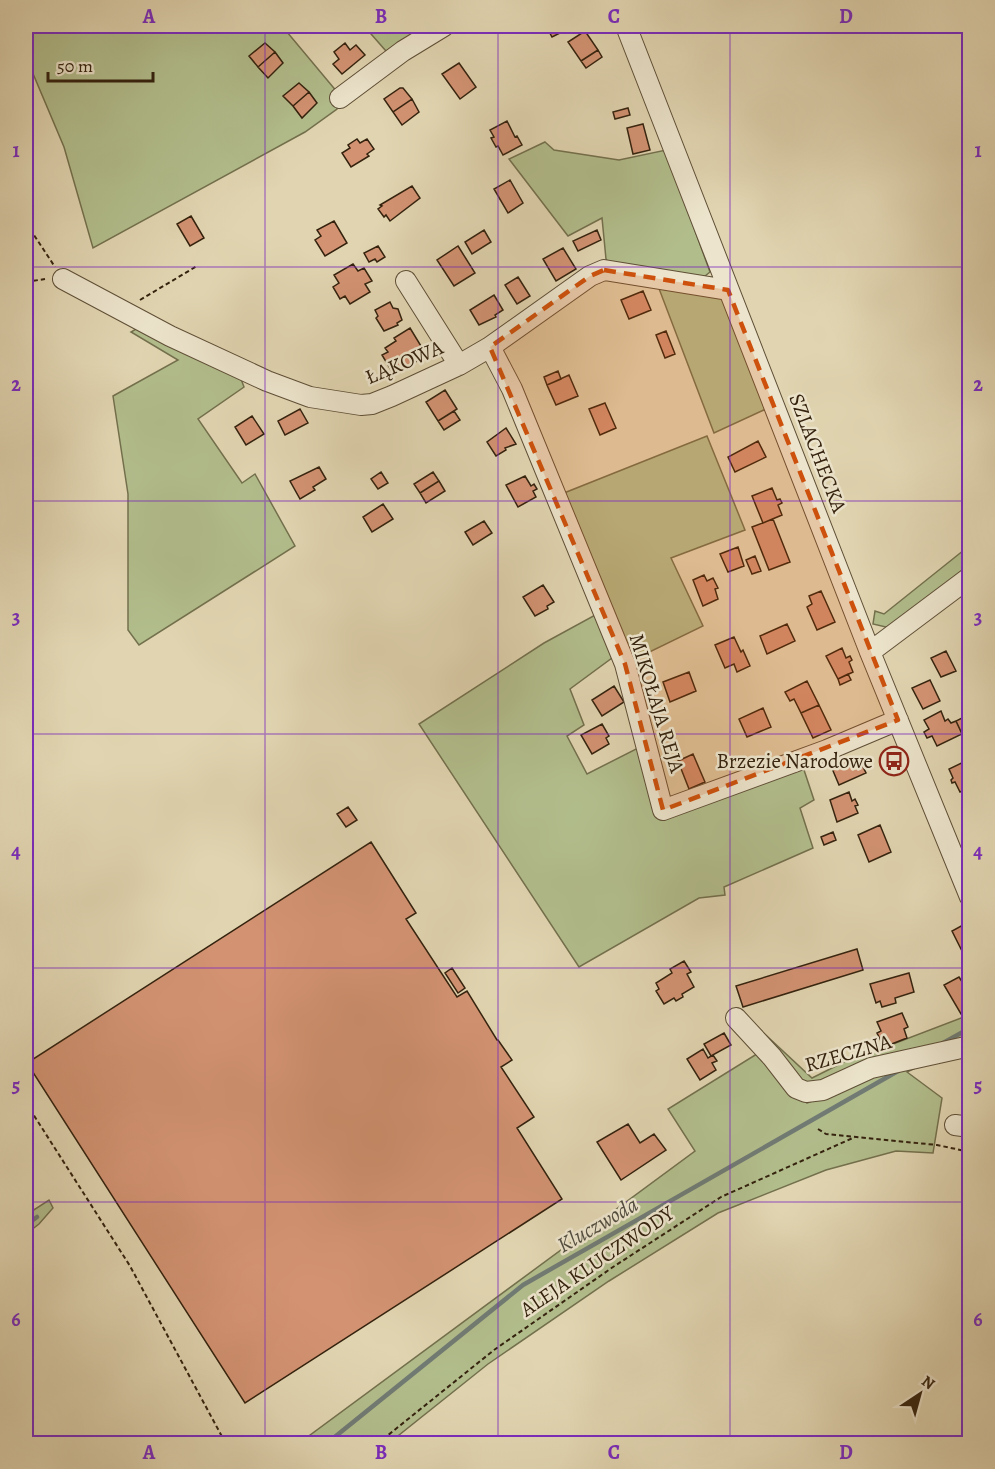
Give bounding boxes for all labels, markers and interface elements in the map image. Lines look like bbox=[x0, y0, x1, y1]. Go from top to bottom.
text: A bbox=[142, 3, 156, 30]
text: B bbox=[375, 3, 387, 30]
text: C bbox=[608, 3, 620, 30]
text: D bbox=[839, 3, 853, 30]
scale bar bbox=[48, 45, 153, 83]
text: 50 m bbox=[57, 54, 93, 78]
text: 1 bbox=[12, 137, 20, 164]
text: 1 bbox=[974, 137, 982, 164]
street label: ŁĄKOWA bbox=[361, 333, 448, 391]
text: 2 bbox=[11, 371, 21, 398]
text: 2 bbox=[973, 371, 983, 398]
street label: SZLACHECKA bbox=[782, 389, 854, 517]
text: 3 bbox=[12, 604, 20, 631]
text: 3 bbox=[974, 604, 982, 631]
street label: MIKOŁAJA REJA bbox=[623, 630, 692, 777]
bus stop icon: Brzezie Narodowe bbox=[878, 745, 910, 777]
place label: Brzezie Narodowe bbox=[716, 747, 873, 775]
text: 4 bbox=[11, 838, 21, 865]
text: 4 bbox=[973, 838, 983, 865]
street label: RZECZNA bbox=[801, 1027, 895, 1079]
text: 5 bbox=[12, 1072, 20, 1099]
text: 5 bbox=[974, 1072, 982, 1099]
water label: Kluczwoda bbox=[552, 1190, 643, 1260]
street label: ALEJA KLUCZWODY bbox=[514, 1199, 680, 1324]
text: 6 bbox=[11, 1306, 21, 1333]
text: 6 bbox=[973, 1306, 983, 1333]
north arrow bbox=[890, 1364, 950, 1424]
text: N bbox=[917, 1370, 940, 1395]
text: A bbox=[142, 1439, 156, 1466]
text: B bbox=[375, 1439, 387, 1466]
text: C bbox=[608, 1439, 620, 1466]
text: D bbox=[839, 1439, 853, 1466]

